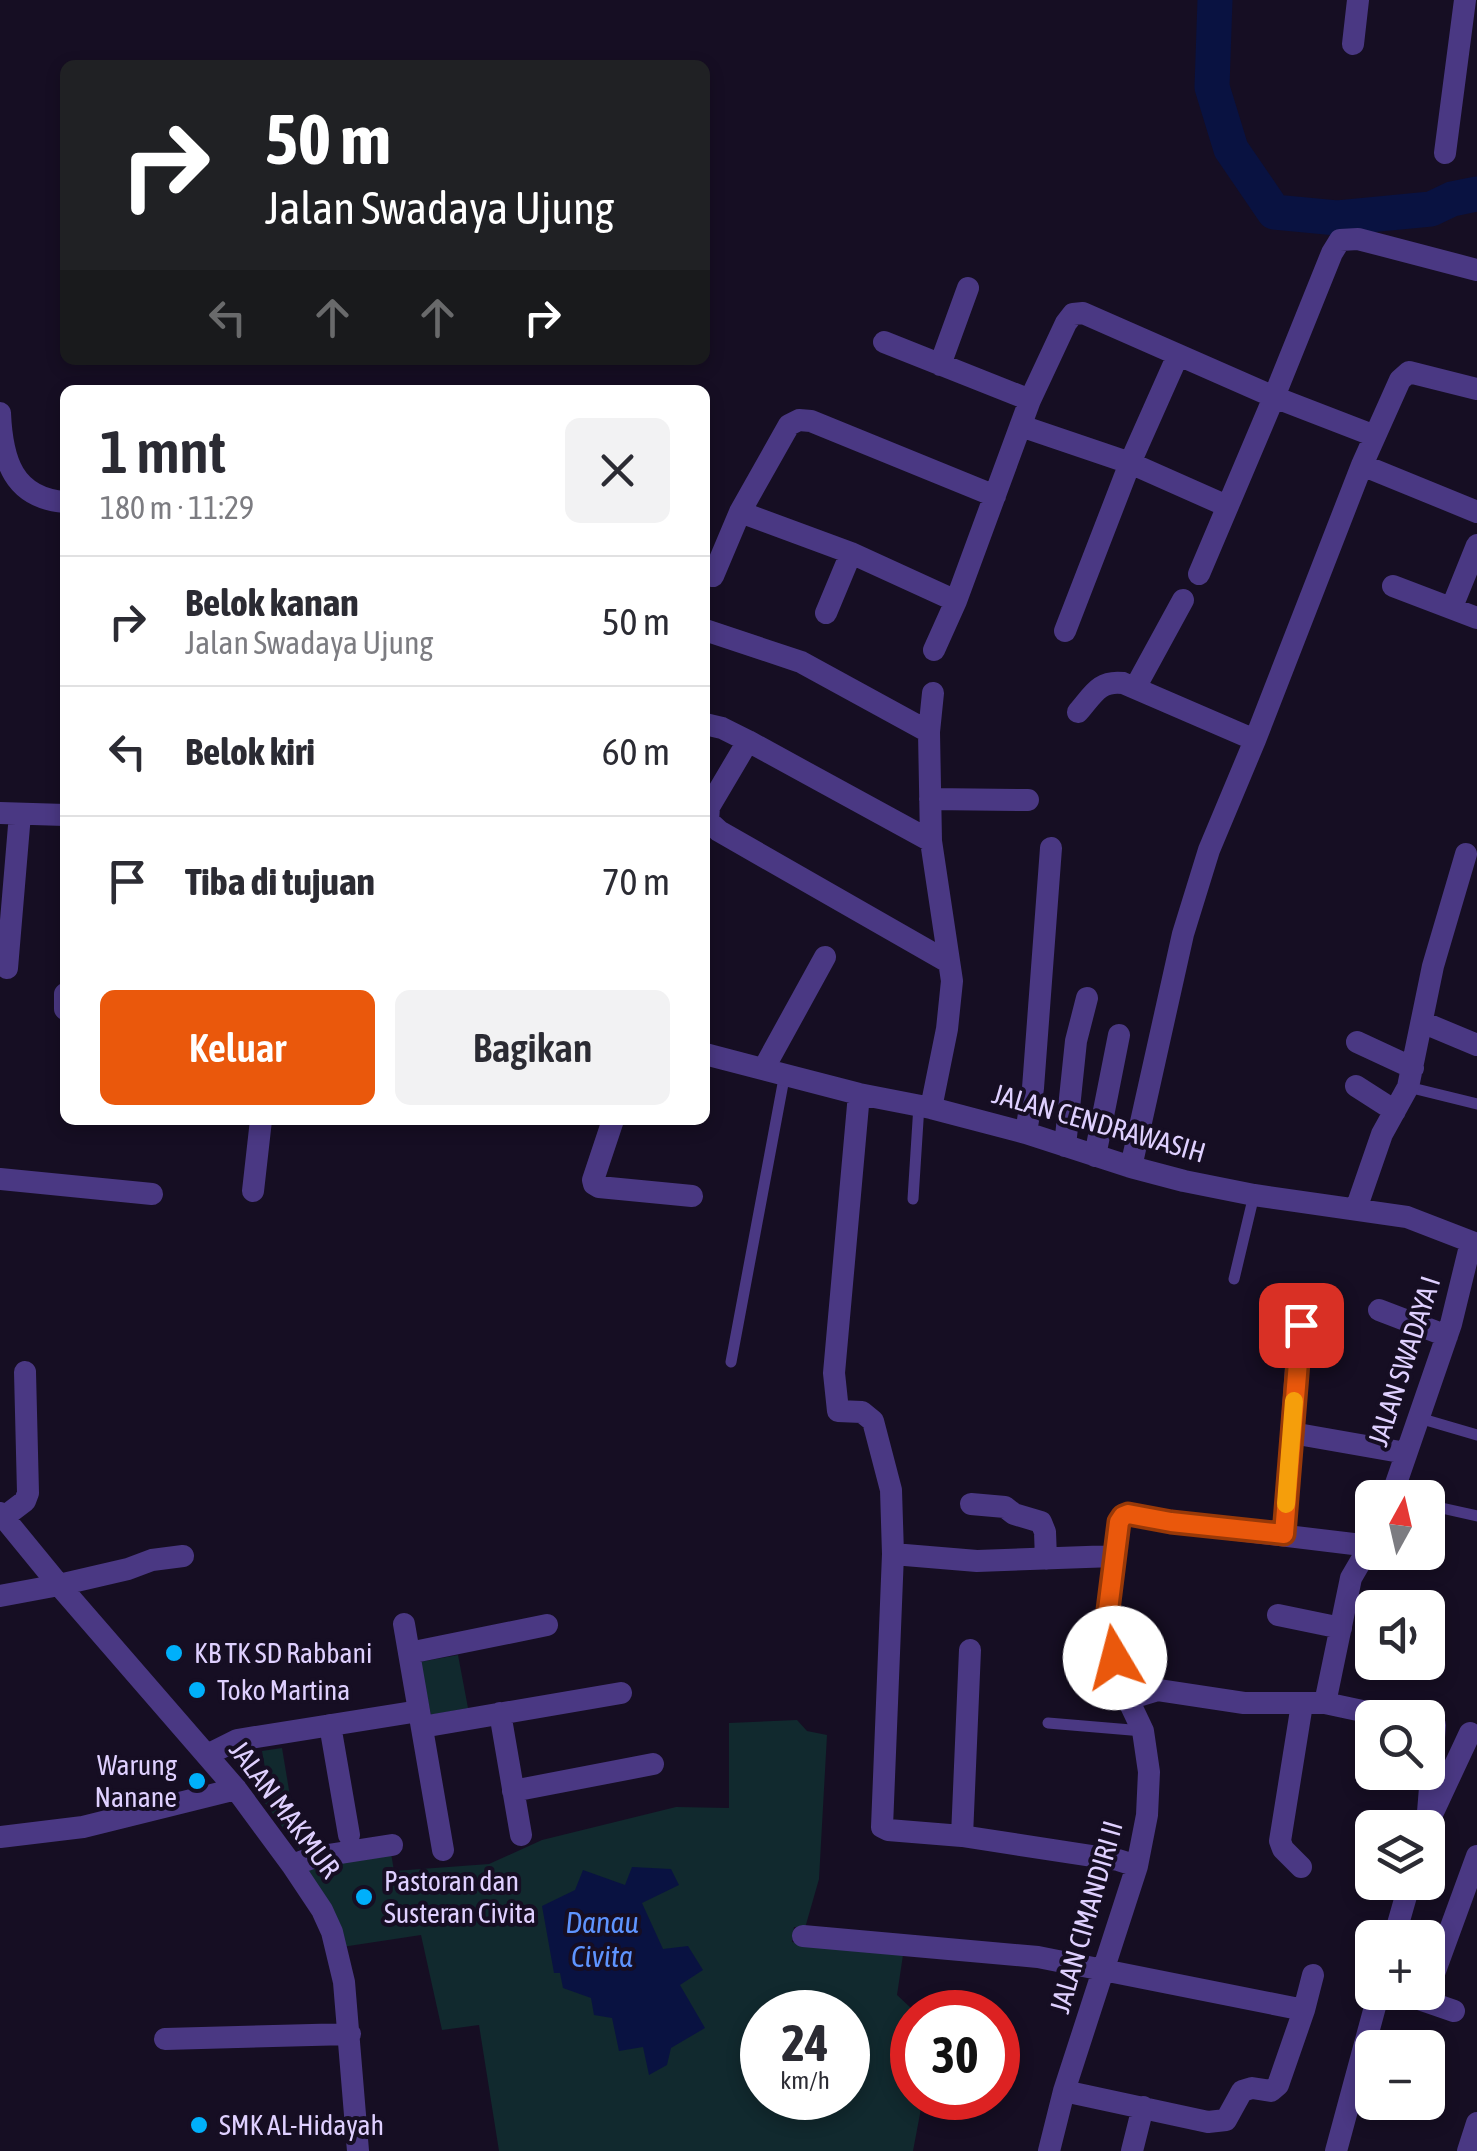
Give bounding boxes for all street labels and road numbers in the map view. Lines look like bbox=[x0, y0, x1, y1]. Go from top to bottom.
street label: JALAN CENDRAWASIH bbox=[989, 1077, 1209, 1169]
street label: JALAN SWADAYA I bbox=[1362, 1272, 1446, 1450]
street label: JALAN MAKMUR bbox=[223, 1734, 347, 1884]
street label: JALAN CIMANDIRI II bbox=[1043, 1817, 1129, 2017]

